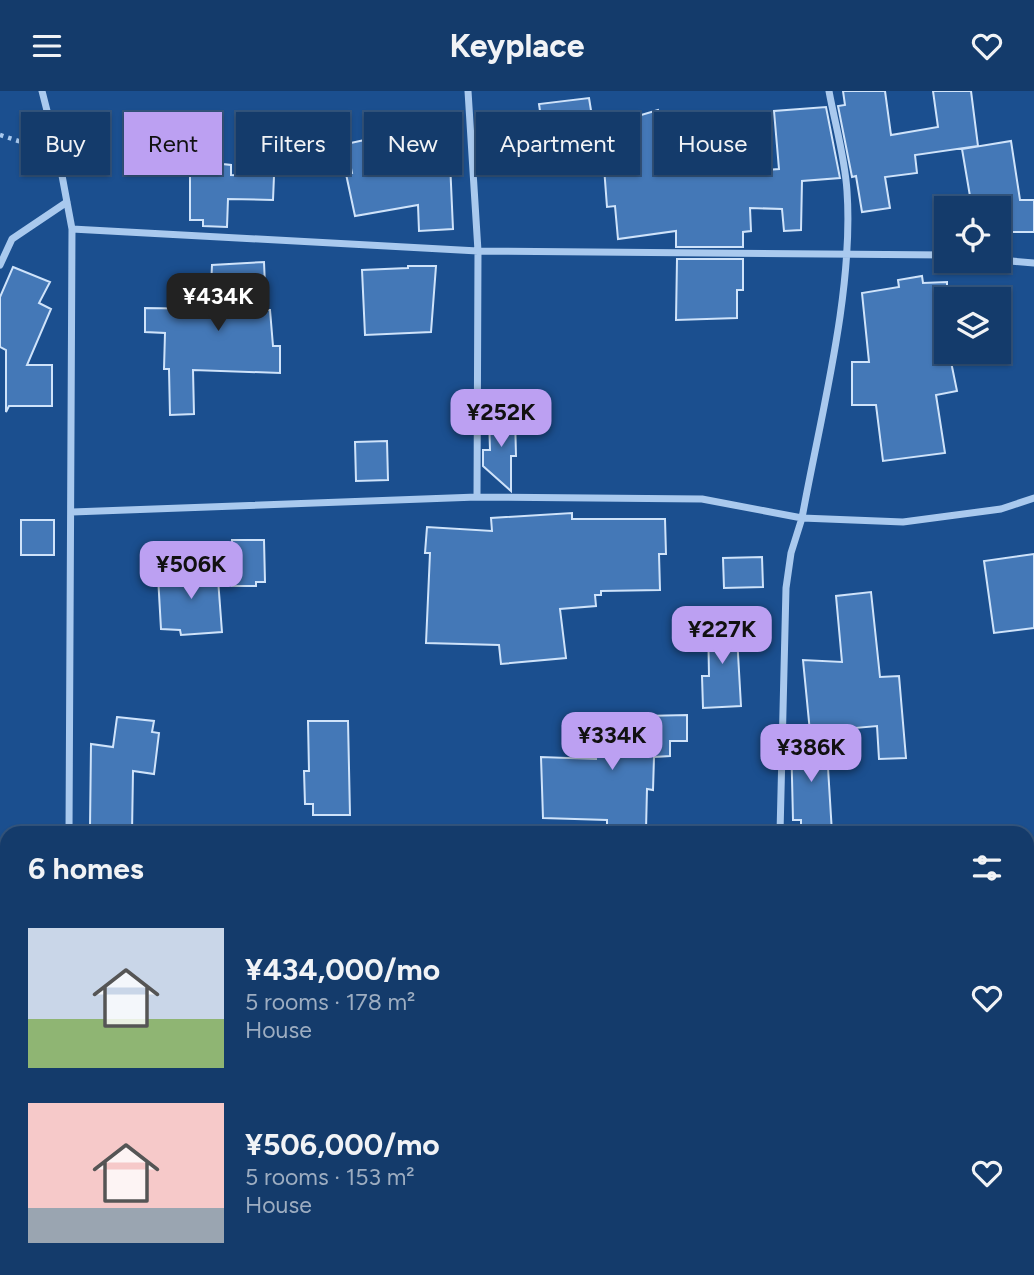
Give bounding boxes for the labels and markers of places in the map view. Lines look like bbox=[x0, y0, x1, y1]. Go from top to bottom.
pin: ¥434K bbox=[169, 273, 267, 333]
pin: ¥252K bbox=[452, 389, 550, 449]
pin: ¥506K bbox=[142, 541, 240, 601]
pin: ¥227K bbox=[673, 607, 771, 666]
pin: ¥334K bbox=[563, 713, 661, 772]
pin: ¥386K bbox=[762, 725, 860, 784]

